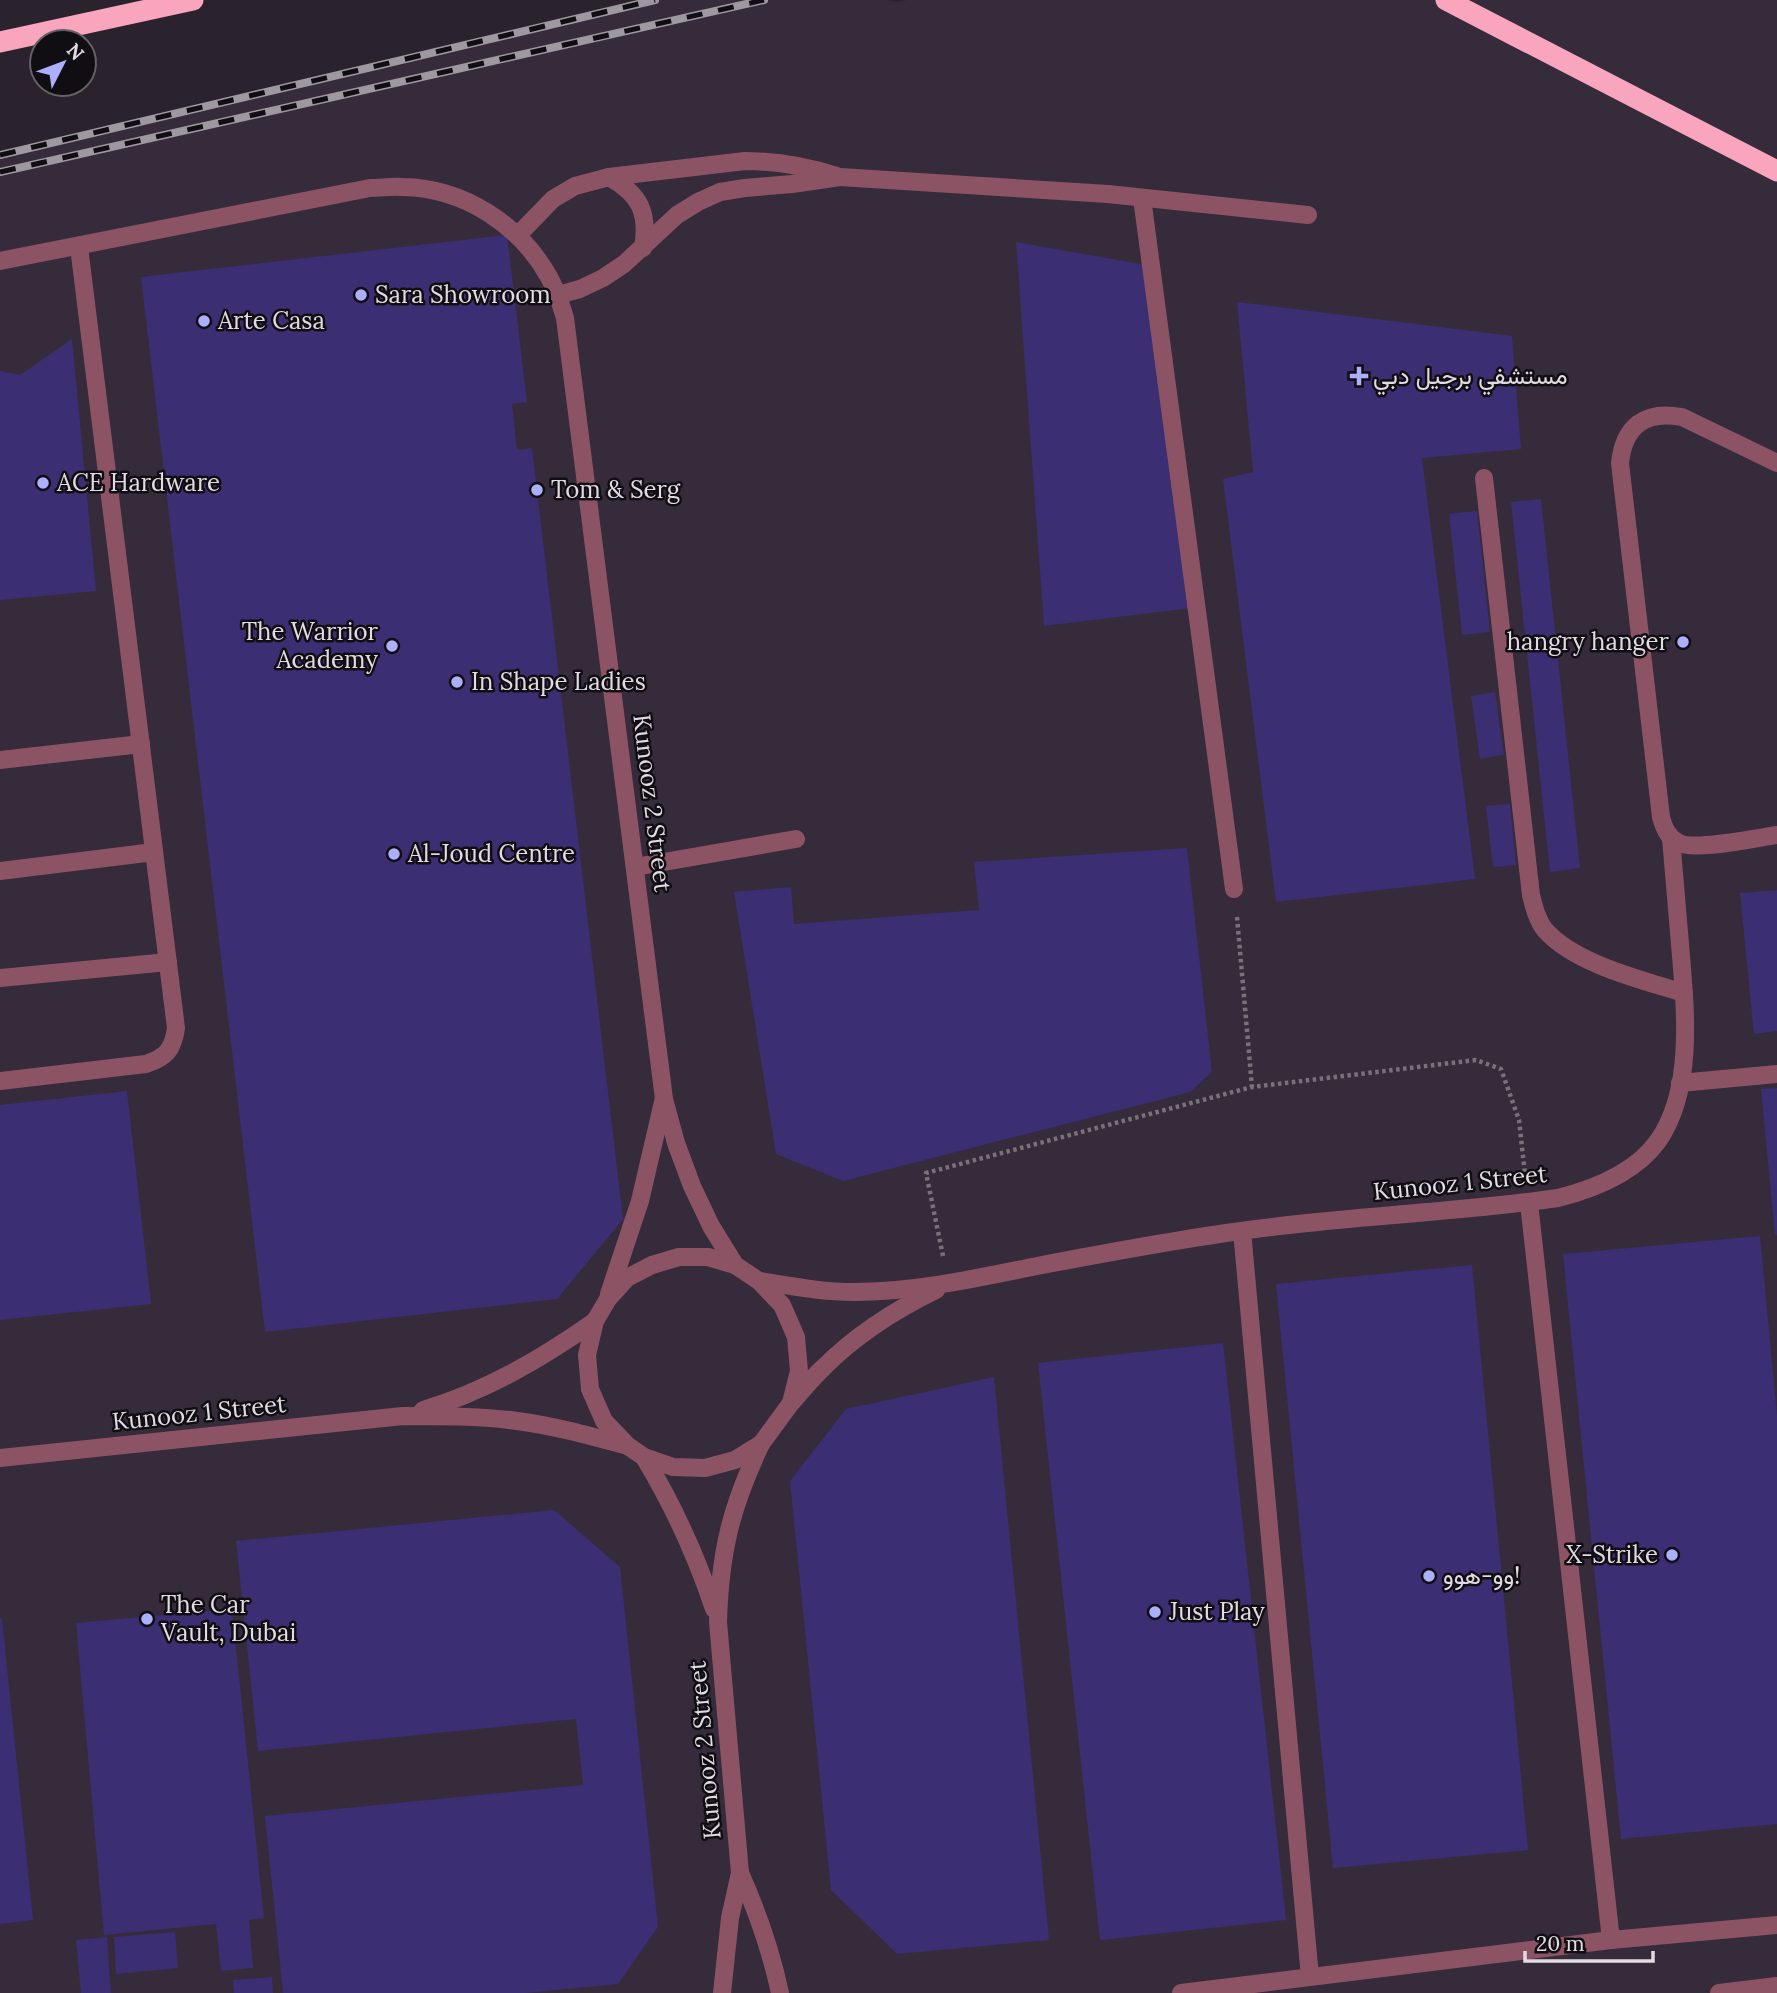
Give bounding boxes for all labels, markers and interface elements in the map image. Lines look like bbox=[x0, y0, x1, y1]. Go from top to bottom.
north arrow bbox=[28, 28, 98, 98]
text: N bbox=[62, 38, 90, 65]
place label: Sara Showroom bbox=[375, 279, 551, 310]
marker: Sara Showroom bbox=[353, 287, 369, 303]
place label: Arte Casa bbox=[217, 305, 325, 336]
marker: Arte Casa bbox=[196, 313, 212, 329]
place label: مستشفي برجيل دبي bbox=[1373, 360, 1568, 395]
marker: مستشفي برجيل دبي bbox=[1351, 368, 1367, 384]
place label: ACE Hardware bbox=[56, 467, 220, 498]
place label: Tom & Serg bbox=[551, 474, 681, 505]
marker: ACE Hardware bbox=[35, 475, 51, 491]
marker: Tom & Serg bbox=[529, 482, 545, 498]
place label: The Warrior Academy bbox=[242, 616, 379, 675]
place label: hangry hanger bbox=[1507, 626, 1670, 657]
marker: hangry hanger bbox=[1675, 634, 1691, 650]
marker: The Warrior Academy bbox=[384, 638, 400, 654]
place label: In Shape Ladies bbox=[471, 666, 646, 697]
marker: In Shape Ladies bbox=[449, 674, 465, 690]
street label: Kunooz 2 Street bbox=[626, 712, 679, 894]
place label: Al-Joud Centre bbox=[407, 838, 575, 869]
marker: Al-Joud Centre bbox=[386, 846, 402, 862]
street label: Kunooz 1 Street bbox=[1371, 1158, 1549, 1207]
street label: Kunooz 1 Street bbox=[110, 1388, 288, 1437]
place label: X-Strike bbox=[1566, 1539, 1658, 1570]
marker: X-Strike bbox=[1664, 1547, 1680, 1563]
place label: وو-هوو! bbox=[1443, 1560, 1520, 1591]
marker: وو-هوو! bbox=[1421, 1568, 1437, 1584]
place label: The Car Vault, Dubai bbox=[160, 1589, 296, 1648]
place label: Just Play bbox=[1168, 1596, 1265, 1627]
marker: Just Play bbox=[1147, 1604, 1163, 1620]
marker: The Car Vault, Dubai bbox=[139, 1611, 155, 1627]
street label: Kunooz 2 Street bbox=[681, 1659, 728, 1841]
scale bar bbox=[1525, 1920, 1653, 1964]
text: 20 m bbox=[1536, 1930, 1585, 1957]

